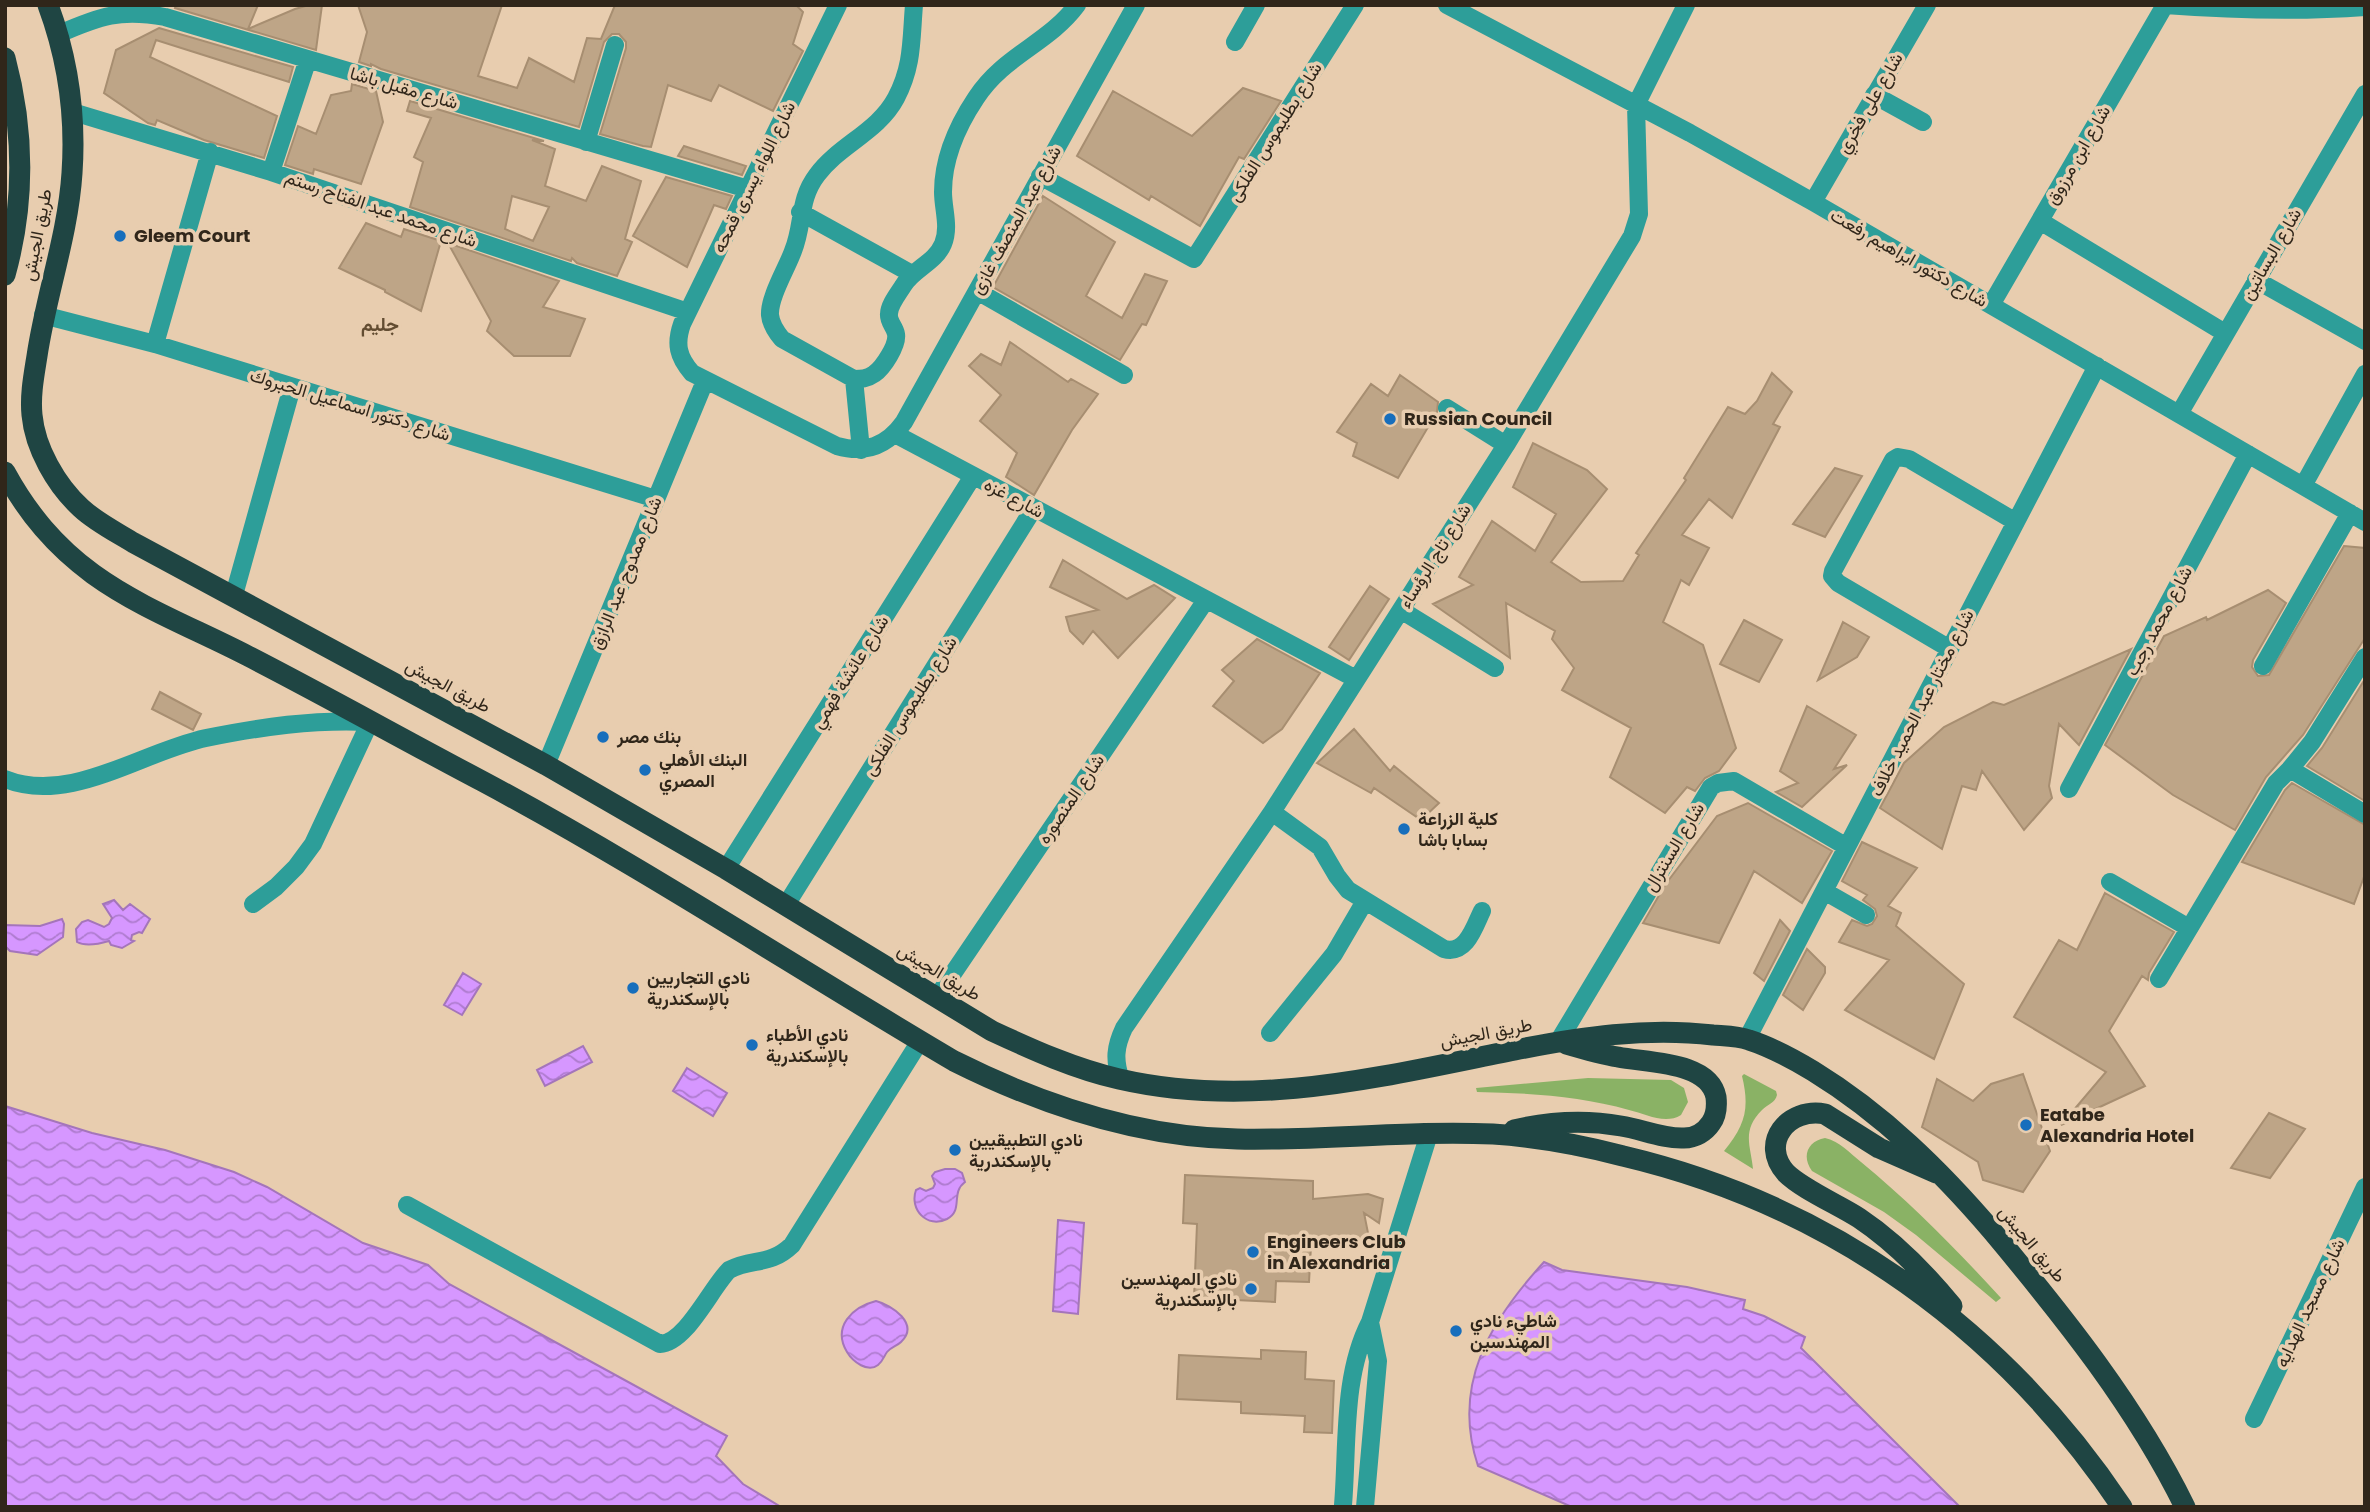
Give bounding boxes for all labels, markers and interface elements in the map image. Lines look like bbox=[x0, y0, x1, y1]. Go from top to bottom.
street label: شارع على فخري bbox=[1831, 48, 1911, 159]
street label: شارع بطليموس الفلكى bbox=[1222, 57, 1328, 206]
street label: شارع مقبل باشا bbox=[347, 60, 461, 115]
street label: شارع اللواء يسرى قمحه bbox=[706, 97, 801, 257]
street label: شارع ابن مرزوق bbox=[2039, 100, 2116, 209]
street label: شارع عبد المنصف غازى bbox=[964, 141, 1067, 299]
street label: شارع محمد عبد الفتاح رستم bbox=[282, 164, 480, 253]
street label: طريق الجيش bbox=[15, 187, 58, 283]
street label: شارع دكتور ابراهيم رفعت bbox=[1826, 202, 1992, 313]
street label: شارع البساتين bbox=[2234, 203, 2307, 304]
place label: Gleem Court bbox=[134, 223, 250, 248]
marker: Gleem Court bbox=[112, 228, 128, 244]
district label: جليم bbox=[361, 311, 399, 338]
street label: شارع دكتور اسماعيل الحبروك bbox=[247, 362, 453, 447]
place label: Russian Council bbox=[1404, 406, 1552, 431]
marker: Russian Council bbox=[1382, 411, 1398, 427]
street label: شارع غزه bbox=[980, 471, 1049, 524]
street label: شارع ممدوح عبد الرازق bbox=[583, 493, 668, 653]
street label: شارع تاج الرؤساء bbox=[1393, 499, 1477, 613]
street label: شارع محمد رجب bbox=[2119, 561, 2198, 680]
street label: شارع مختار عبد الحميد خلاف bbox=[1863, 605, 1980, 801]
street label: شارع عائشة فهمي bbox=[805, 610, 897, 735]
street label: شارع بطليموس الفلكى bbox=[857, 631, 963, 780]
street label: طريق الجيش bbox=[401, 653, 495, 719]
place label: بنك مصر bbox=[616, 724, 681, 749]
marker: بنك مصر bbox=[595, 729, 611, 745]
place label: البنك الأهلي المصري bbox=[659, 747, 747, 796]
street label: شارع المنصوره bbox=[1031, 749, 1110, 849]
marker: البنك الأهلي المصري bbox=[637, 762, 653, 778]
street label: شارع السنترال bbox=[1637, 798, 1710, 896]
place label: كلية الزراعة بسابا باشا bbox=[1418, 806, 1498, 852]
marker: كلية الزراعة بسابا باشا bbox=[1396, 821, 1412, 837]
street label: طريق الجيش bbox=[893, 937, 986, 1006]
place label: نادي التجاريين بالإسكندرية bbox=[647, 965, 750, 1011]
marker: نادي التجاريين بالإسكندرية bbox=[625, 980, 641, 996]
street label: طريق الجيش bbox=[1438, 1011, 1534, 1054]
place label: نادي الأطباء بالإسكندرية bbox=[766, 1022, 848, 1068]
marker: نادي الأطباء بالإسكندرية bbox=[744, 1037, 760, 1053]
place label: Eatabe Alexandria Hotel bbox=[2040, 1102, 2194, 1148]
marker: Eatabe Alexandria Hotel bbox=[2018, 1117, 2034, 1133]
place label: نادي التطبيقيين بالإسكندرية bbox=[969, 1127, 1083, 1173]
marker: نادي التطبيقيين بالإسكندرية bbox=[947, 1142, 963, 1158]
street label: طريق الجيش bbox=[1993, 1200, 2072, 1287]
place label: Engineers Club in Alexandria bbox=[1267, 1229, 1406, 1275]
street label: شارع مسجد الهدايه bbox=[2269, 1234, 2350, 1371]
marker: Engineers Club in Alexandria bbox=[1245, 1244, 1261, 1260]
place label: نادي المهندسين بالإسكندرية bbox=[1121, 1266, 1237, 1312]
marker: نادي المهندسين بالإسكندرية bbox=[1243, 1281, 1259, 1297]
place label: شاطيء نادي المهندسين bbox=[1470, 1308, 1557, 1354]
marker: شاطيء نادي المهندسين bbox=[1448, 1323, 1464, 1339]

